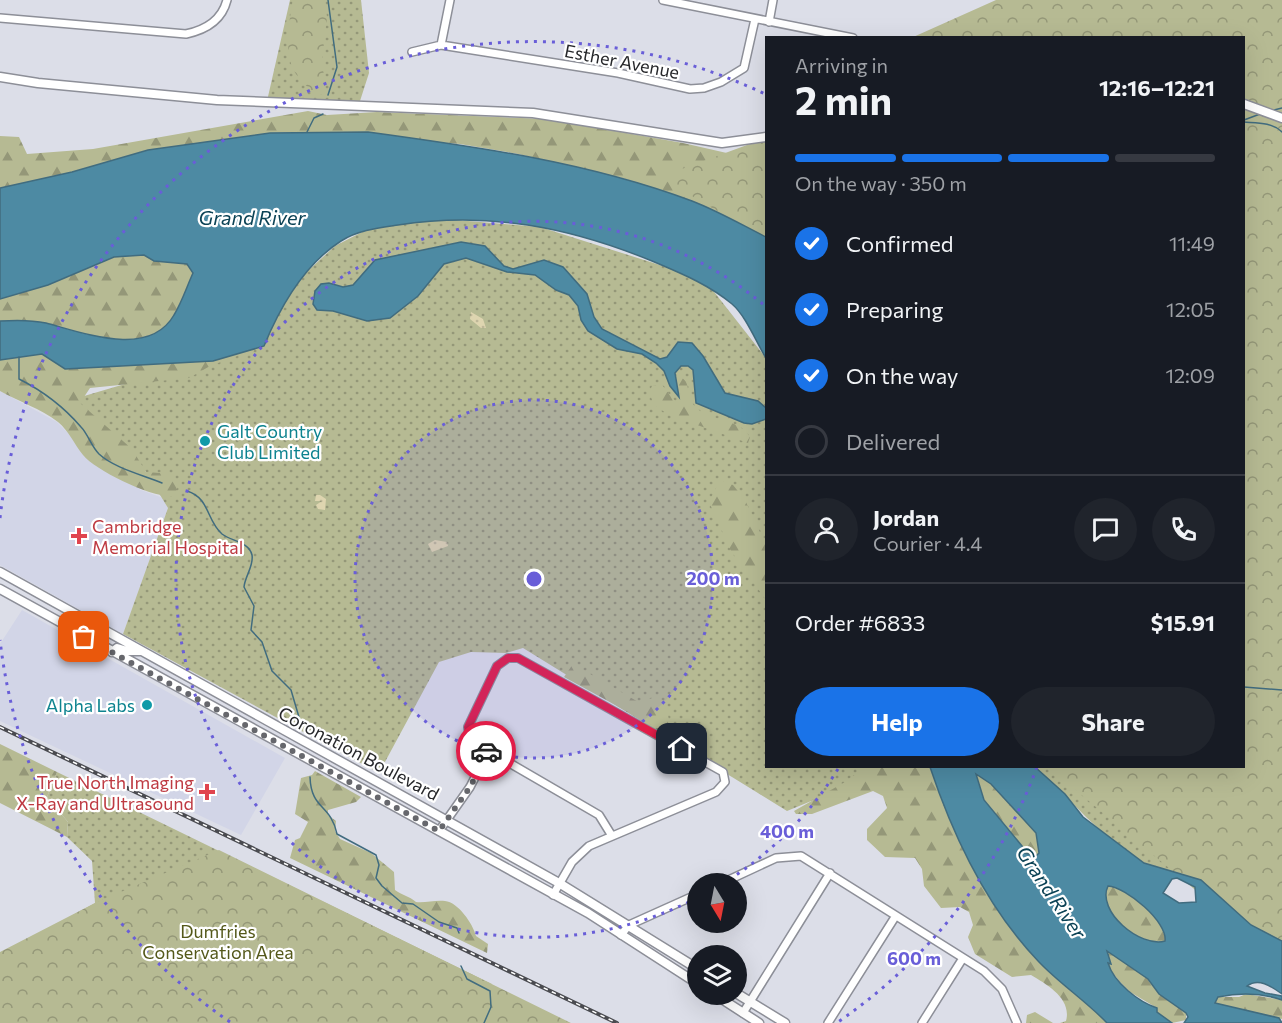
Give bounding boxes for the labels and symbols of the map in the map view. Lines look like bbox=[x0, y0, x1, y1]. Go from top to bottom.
street label: Esther Avenue bbox=[563, 39, 681, 83]
water label: Grand River bbox=[199, 205, 306, 229]
place label: Galt Country Club Limited bbox=[217, 420, 322, 463]
marker: Galt Country Club Limited bbox=[198, 434, 212, 448]
place label: Cambridge Memorial Hospital bbox=[92, 515, 243, 558]
marker: Cambridge Memorial Hospital bbox=[70, 527, 88, 545]
text: 200 m bbox=[686, 567, 740, 589]
centre of rings bbox=[524, 569, 544, 589]
pin bbox=[58, 611, 109, 662]
place label: Alpha Labs bbox=[46, 694, 135, 716]
marker: Alpha Labs bbox=[140, 698, 154, 712]
street label: Coronation Boulevard bbox=[275, 701, 443, 805]
courier bbox=[456, 721, 516, 781]
pin bbox=[656, 723, 707, 774]
place label: True North Imaging X-Ray and Ultrasound bbox=[16, 771, 194, 814]
marker: True North Imaging X-Ray and Ultrasound bbox=[198, 783, 216, 801]
text: 400 m bbox=[760, 820, 814, 842]
water label: Grand River bbox=[1012, 841, 1092, 944]
north arrow bbox=[687, 873, 747, 933]
park label: Dumfries Conservation Area bbox=[142, 920, 294, 963]
text: 600 m bbox=[887, 947, 941, 969]

